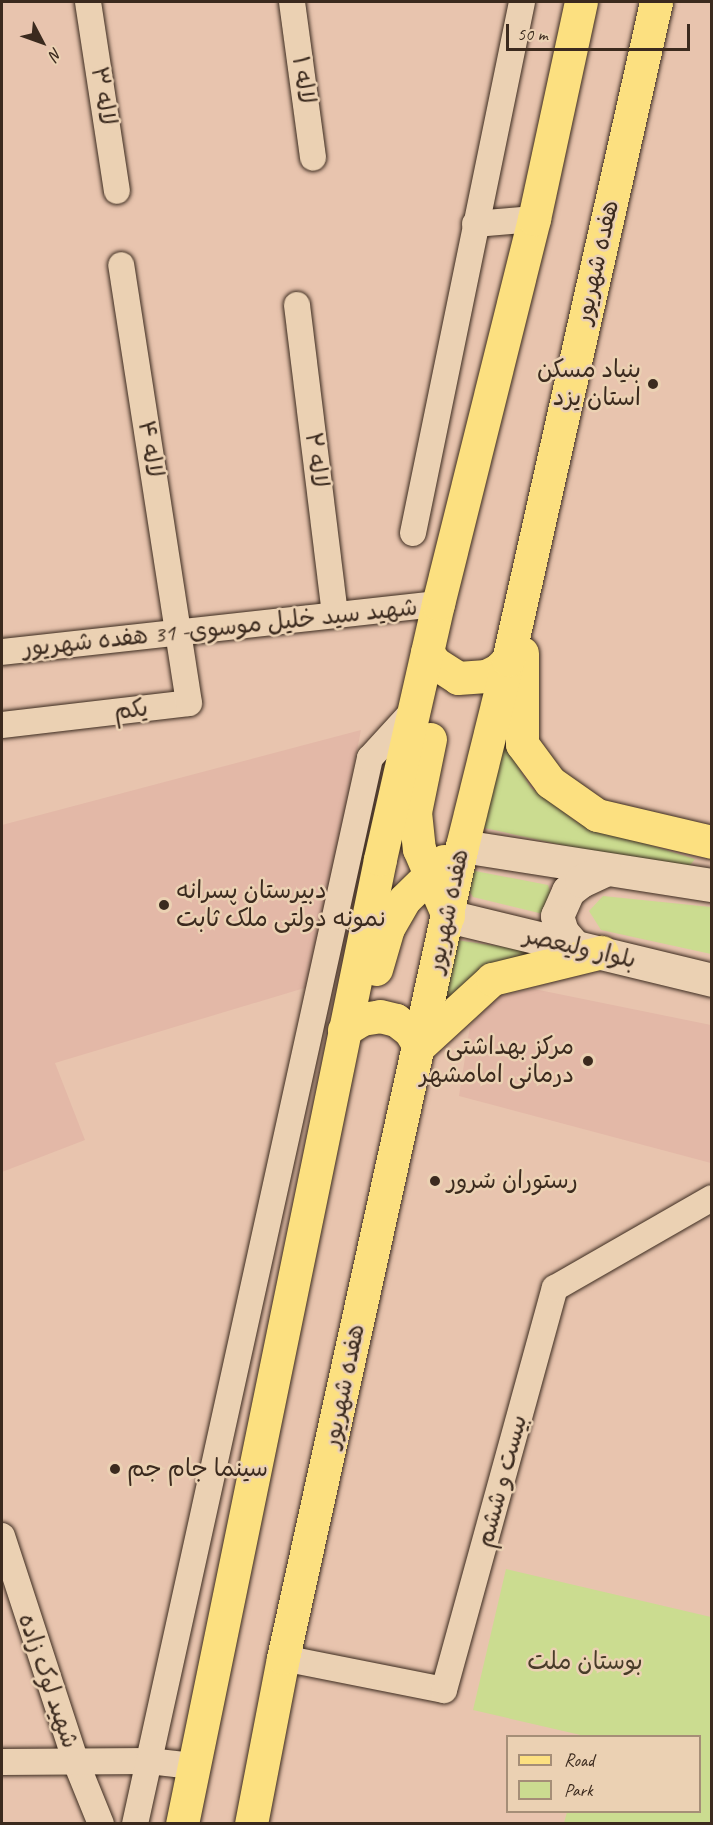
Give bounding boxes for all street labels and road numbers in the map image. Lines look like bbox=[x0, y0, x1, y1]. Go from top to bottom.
street label: لاله ۱ bbox=[285, 54, 321, 106]
street label: لاله ۳ bbox=[84, 65, 122, 127]
street label: هفده شهریور bbox=[569, 197, 625, 327]
street label: لاله ۴ bbox=[131, 418, 169, 480]
street label: لاله ۲ bbox=[298, 431, 334, 489]
street label: شهید سید خلیل موسوی- 31 هفده شهریور bbox=[21, 593, 419, 663]
street label: یکم bbox=[112, 694, 150, 726]
street label: هفده شهریور bbox=[421, 846, 475, 976]
street label: بلوار ولیعصر bbox=[521, 921, 639, 975]
street label: هفده شهریور bbox=[317, 1321, 371, 1451]
street label: بیست و ششم bbox=[470, 1412, 534, 1550]
street label: شهید لوک زاده bbox=[12, 1610, 84, 1752]

